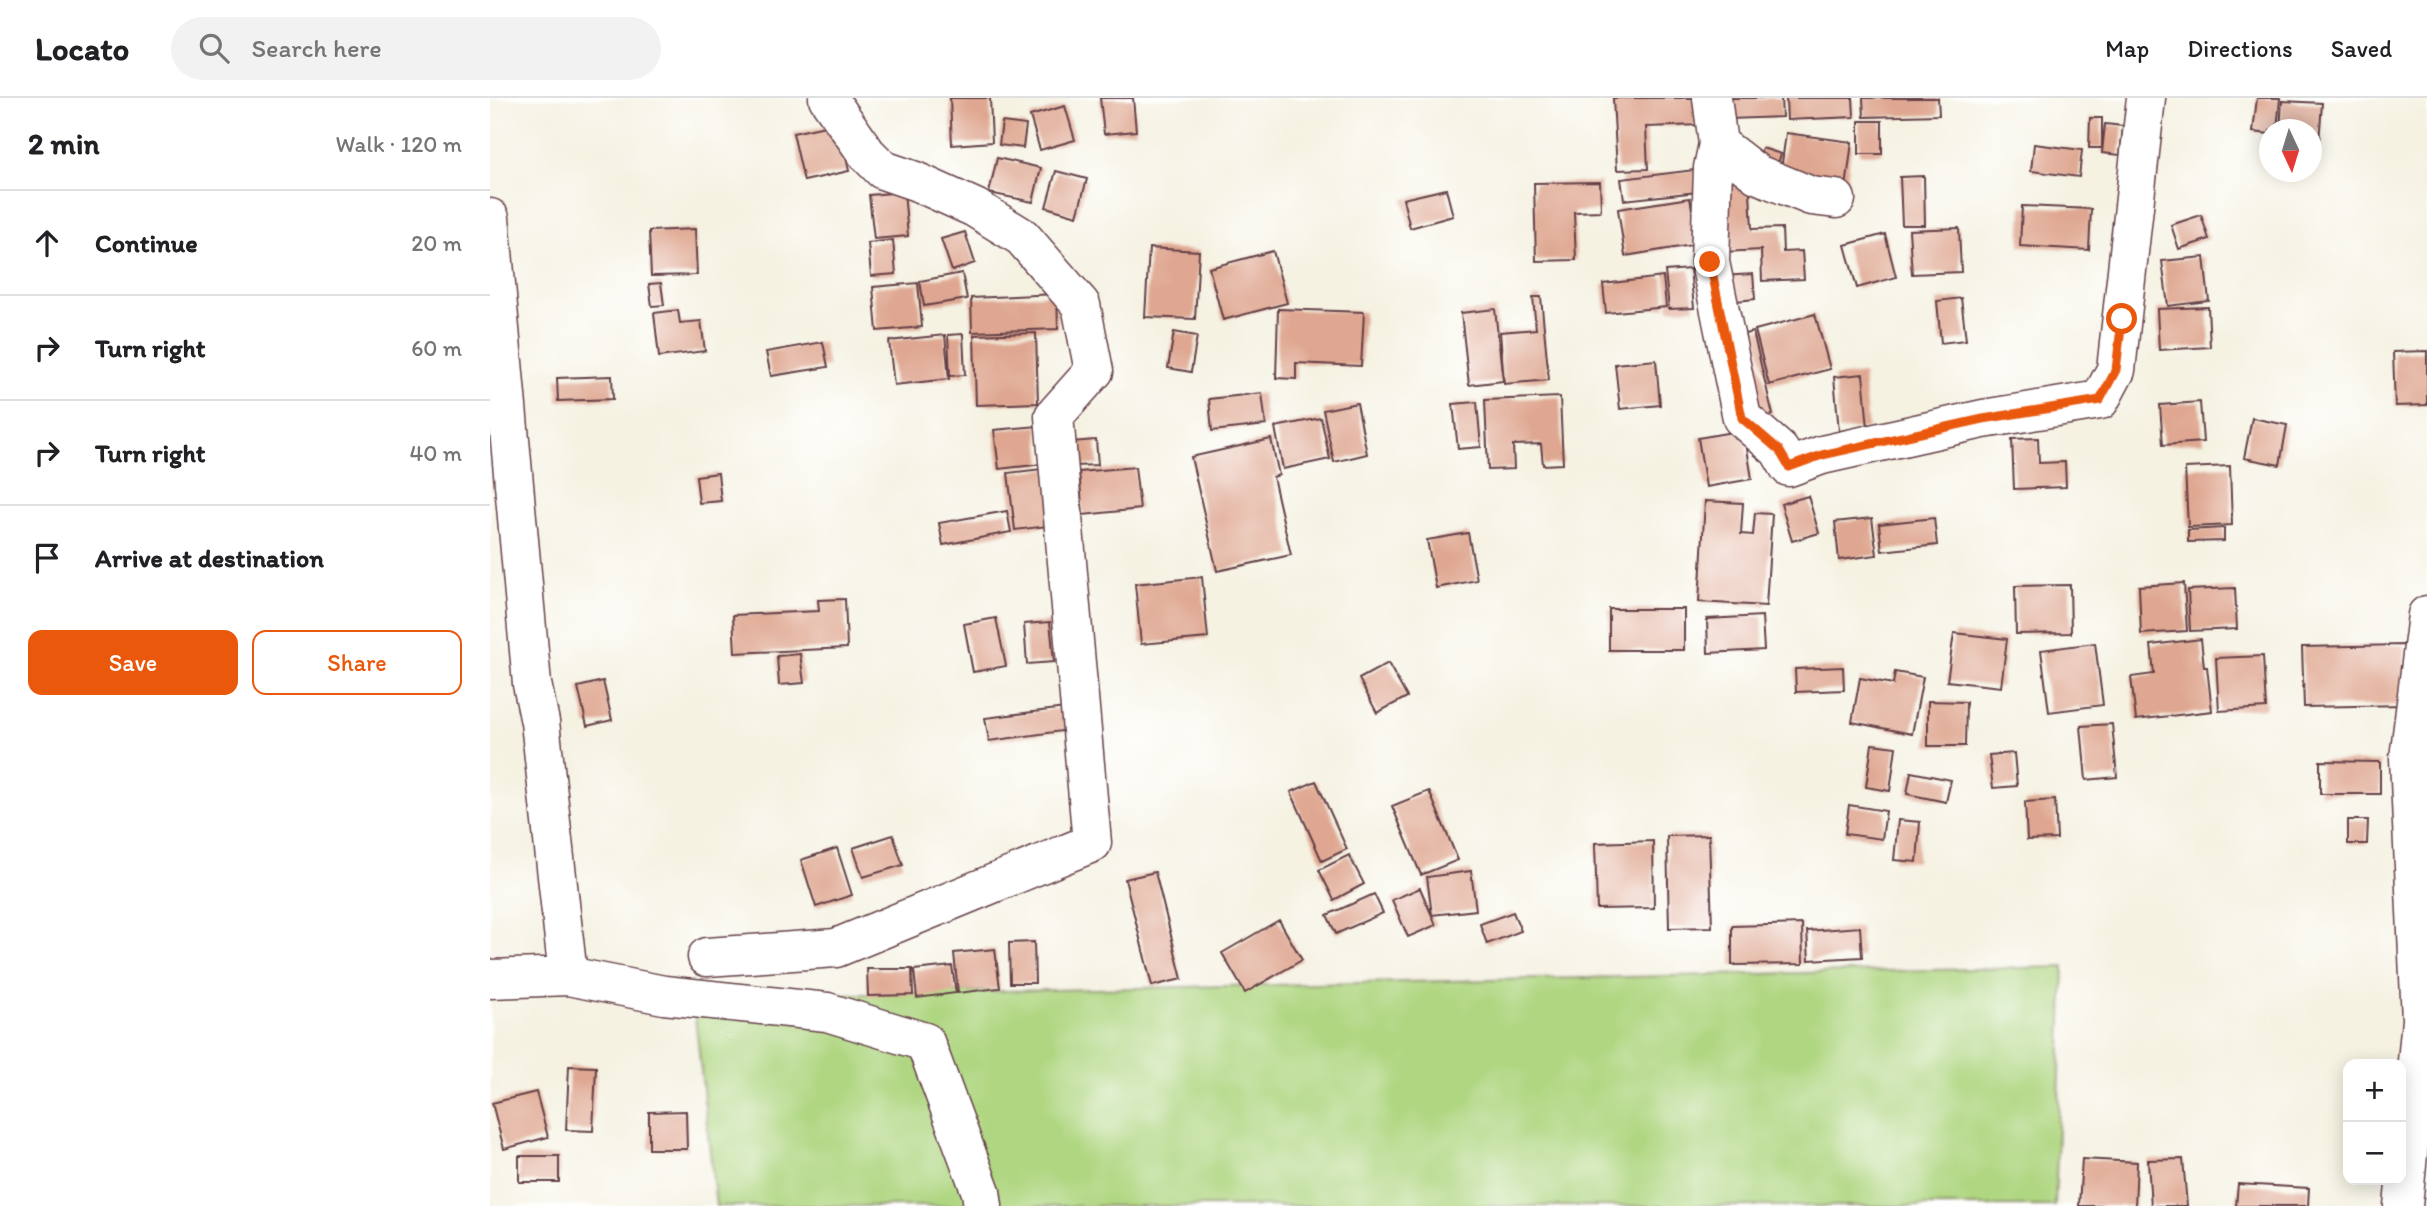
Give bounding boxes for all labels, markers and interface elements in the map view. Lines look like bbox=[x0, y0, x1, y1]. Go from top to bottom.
search box bbox=[171, 17, 661, 80]
text: Locato bbox=[35, 29, 129, 68]
icon: search bbox=[195, 29, 233, 67]
text: Search here bbox=[251, 32, 382, 64]
text: Map bbox=[2105, 34, 2149, 63]
text: Directions bbox=[2187, 34, 2293, 63]
text: Saved bbox=[2331, 34, 2392, 63]
north arrow bbox=[2259, 119, 2322, 182]
text: 2 min bbox=[28, 125, 99, 162]
text: Walk · 120 m bbox=[336, 130, 462, 158]
icon: ahead bbox=[28, 224, 66, 262]
text: Continue bbox=[95, 227, 198, 259]
text: 20 m bbox=[411, 229, 462, 257]
route end bbox=[1694, 246, 1725, 277]
route start bbox=[2106, 303, 2137, 334]
icon: right bbox=[28, 329, 66, 367]
text: Turn right bbox=[95, 332, 206, 364]
text: 60 m bbox=[411, 334, 462, 362]
icon: right bbox=[28, 434, 66, 472]
text: Turn right bbox=[95, 437, 206, 469]
text: 40 m bbox=[409, 439, 462, 467]
icon: arrive bbox=[28, 539, 66, 577]
text: Arrive at destination bbox=[95, 542, 324, 574]
button: Save bbox=[28, 630, 238, 695]
button: Share bbox=[252, 630, 462, 695]
map controls bbox=[2343, 1059, 2406, 1185]
button: + bbox=[2343, 1059, 2406, 1122]
button: − bbox=[2343, 1122, 2406, 1185]

